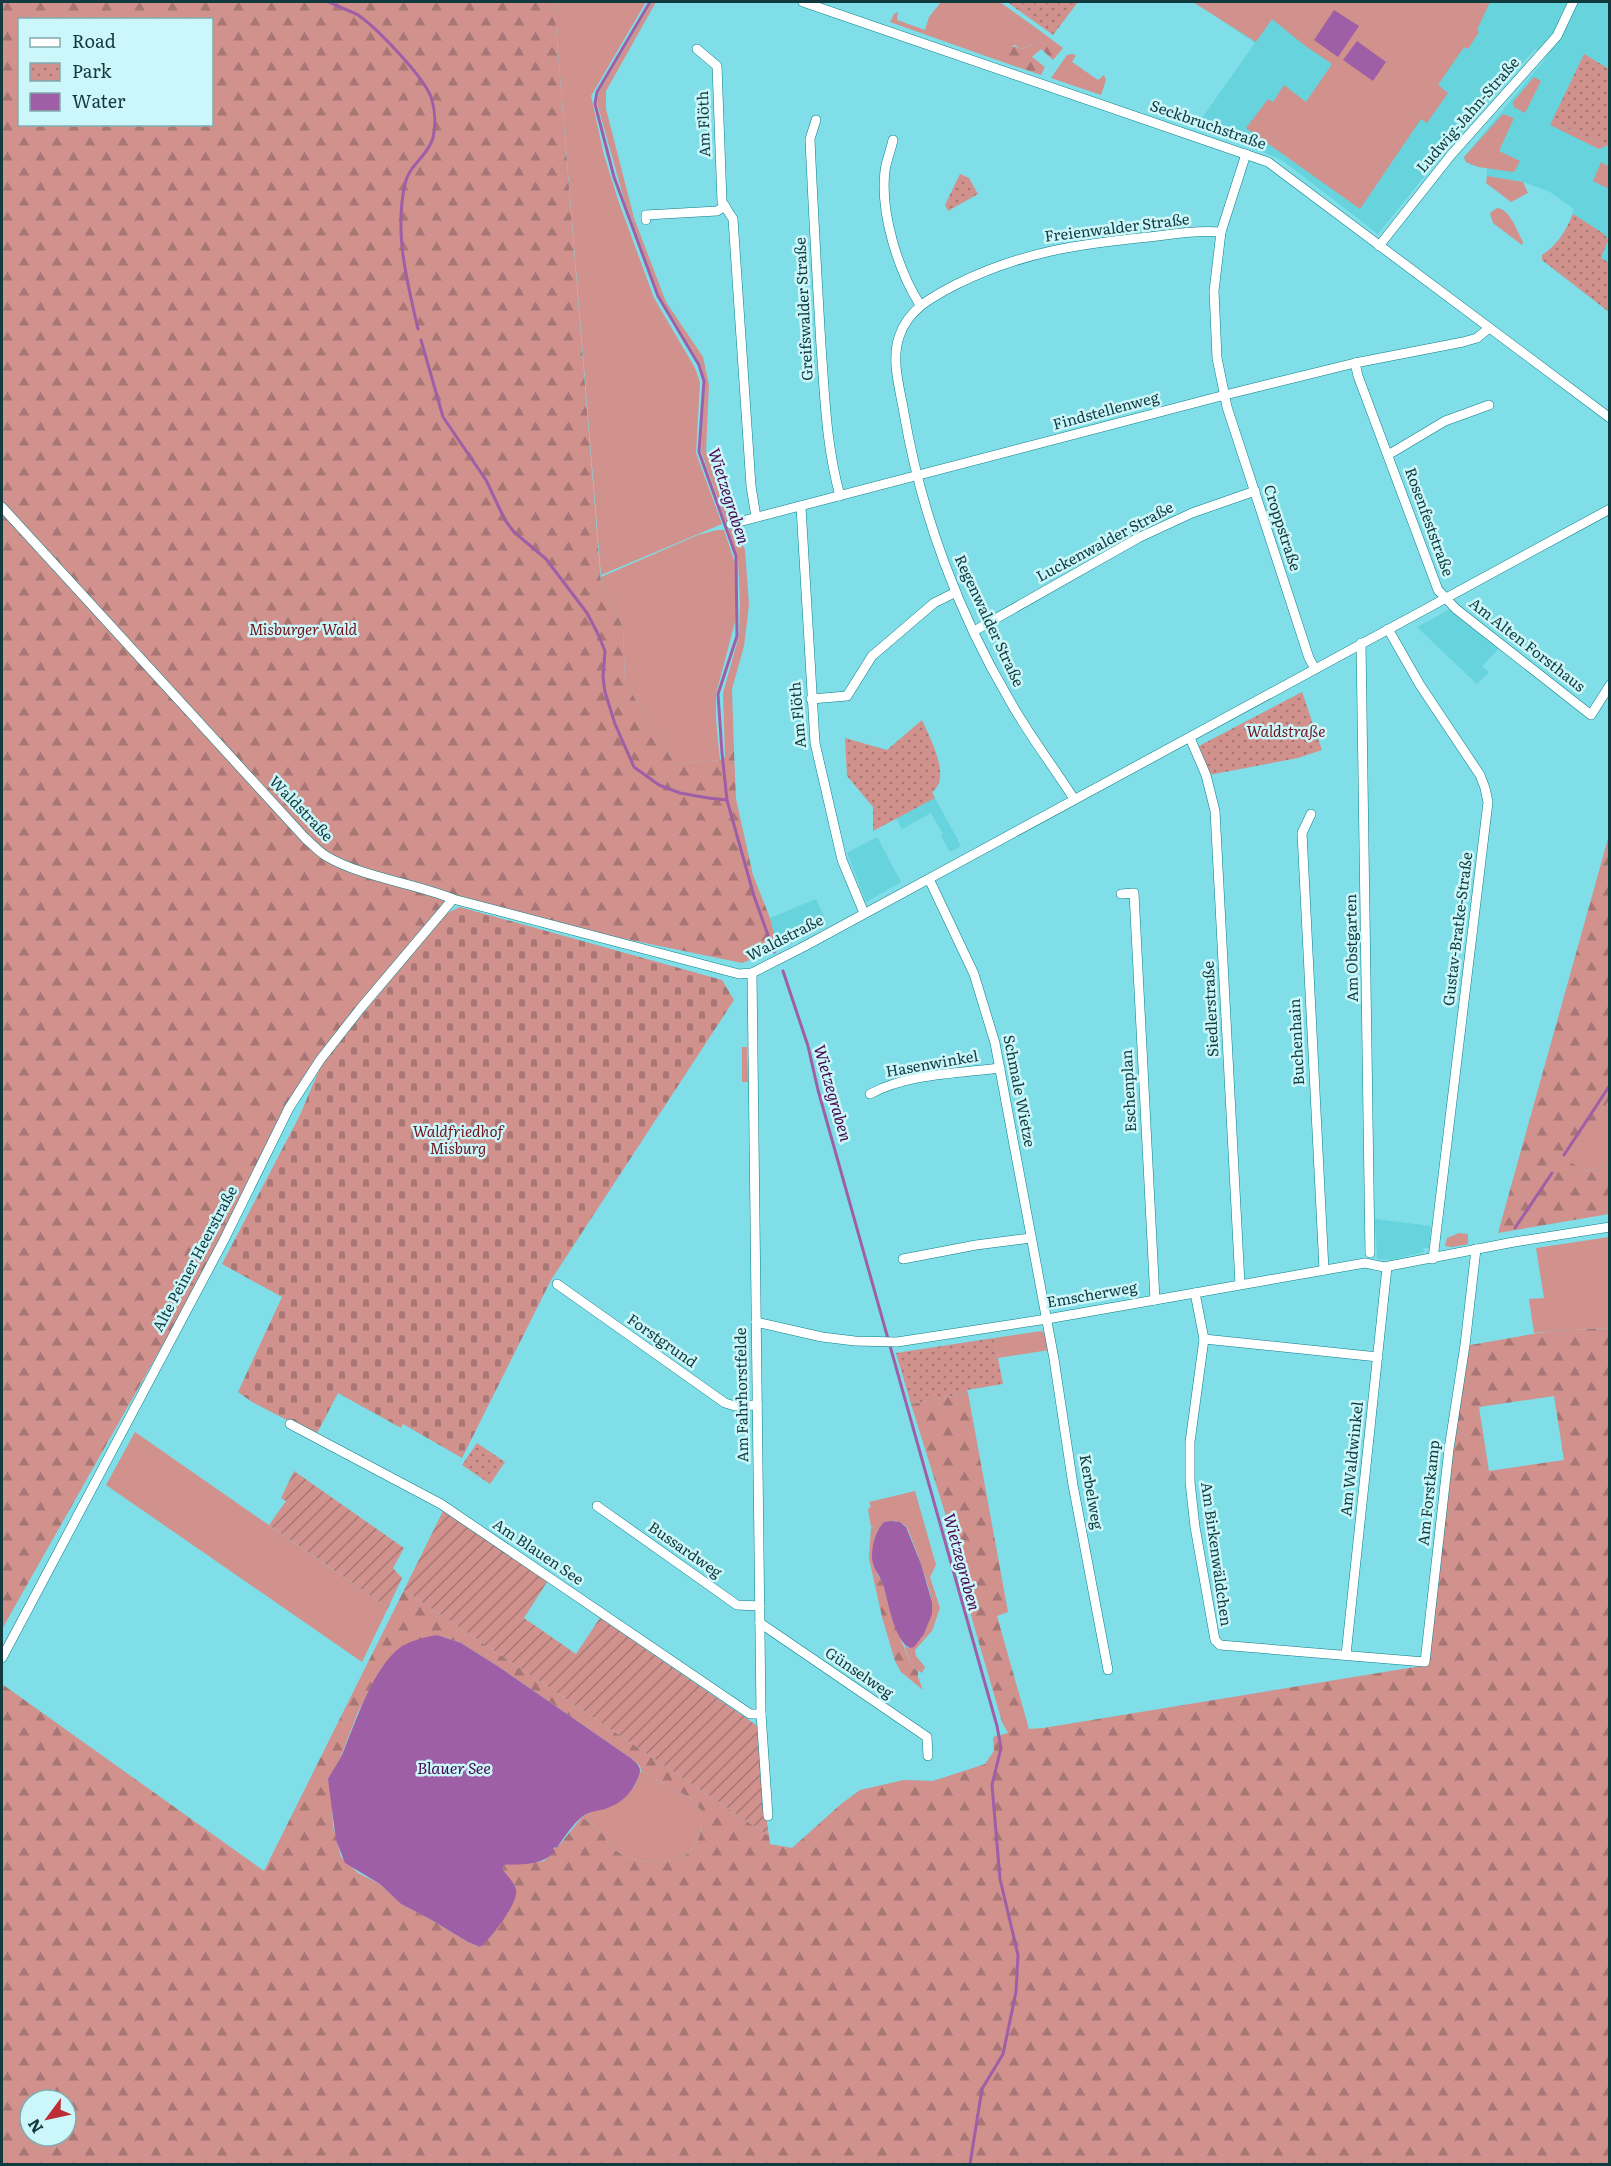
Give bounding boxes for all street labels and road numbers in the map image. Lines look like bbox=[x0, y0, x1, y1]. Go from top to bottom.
street label: Ludwig-Jahn-Straße bbox=[1410, 51, 1524, 177]
street label: Am Flöth bbox=[690, 90, 715, 158]
street label: Seckbruchstraße bbox=[1147, 93, 1270, 154]
street label: Freienwalder Straße bbox=[1043, 206, 1191, 247]
street label: Greifswalder Straße bbox=[787, 237, 818, 381]
street label: Findstellenweg bbox=[1050, 384, 1162, 435]
street label: Rosenfeststraße bbox=[1400, 464, 1461, 579]
street label: Croppstraße bbox=[1259, 481, 1308, 574]
street label: Luckenwalder Straße bbox=[1032, 495, 1177, 587]
street label: Regenwalder Straße bbox=[950, 550, 1031, 690]
street label: Am Alten Forsthaus bbox=[1465, 591, 1591, 697]
street label: Am Flöth bbox=[782, 681, 811, 749]
street label: Waldstraße bbox=[265, 770, 340, 846]
street label: Gustav-Bratke-Straße bbox=[1436, 850, 1477, 1007]
street label: Am Obstgarten bbox=[1338, 894, 1363, 1002]
street label: Waldstraße bbox=[742, 907, 827, 966]
street label: Siedlerstraße bbox=[1195, 960, 1223, 1058]
street label: Buchenhain bbox=[1282, 998, 1309, 1086]
street label: Schmale Wietze bbox=[998, 1032, 1043, 1149]
street label: Hasenwinkel bbox=[884, 1043, 980, 1082]
street label: Eschenplan bbox=[1114, 1049, 1141, 1133]
street label: Alte Peiner Heerstraße bbox=[145, 1181, 242, 1335]
street label: Emscherweg bbox=[1045, 1274, 1139, 1313]
street label: Forstgrund bbox=[623, 1307, 703, 1372]
street label: Am Fahrhorstfelde bbox=[728, 1327, 753, 1463]
street label: Am Waldwinkel bbox=[1333, 1400, 1368, 1518]
street label: Am Forstkamp bbox=[1411, 1439, 1444, 1547]
street label: Kerbelweg bbox=[1075, 1452, 1110, 1532]
street label: Am Birkenwäldchen bbox=[1196, 1480, 1239, 1627]
street label: Am Blauen See bbox=[489, 1512, 589, 1590]
street label: Bussardweg bbox=[644, 1515, 728, 1583]
street label: Günselweg bbox=[821, 1640, 899, 1704]

